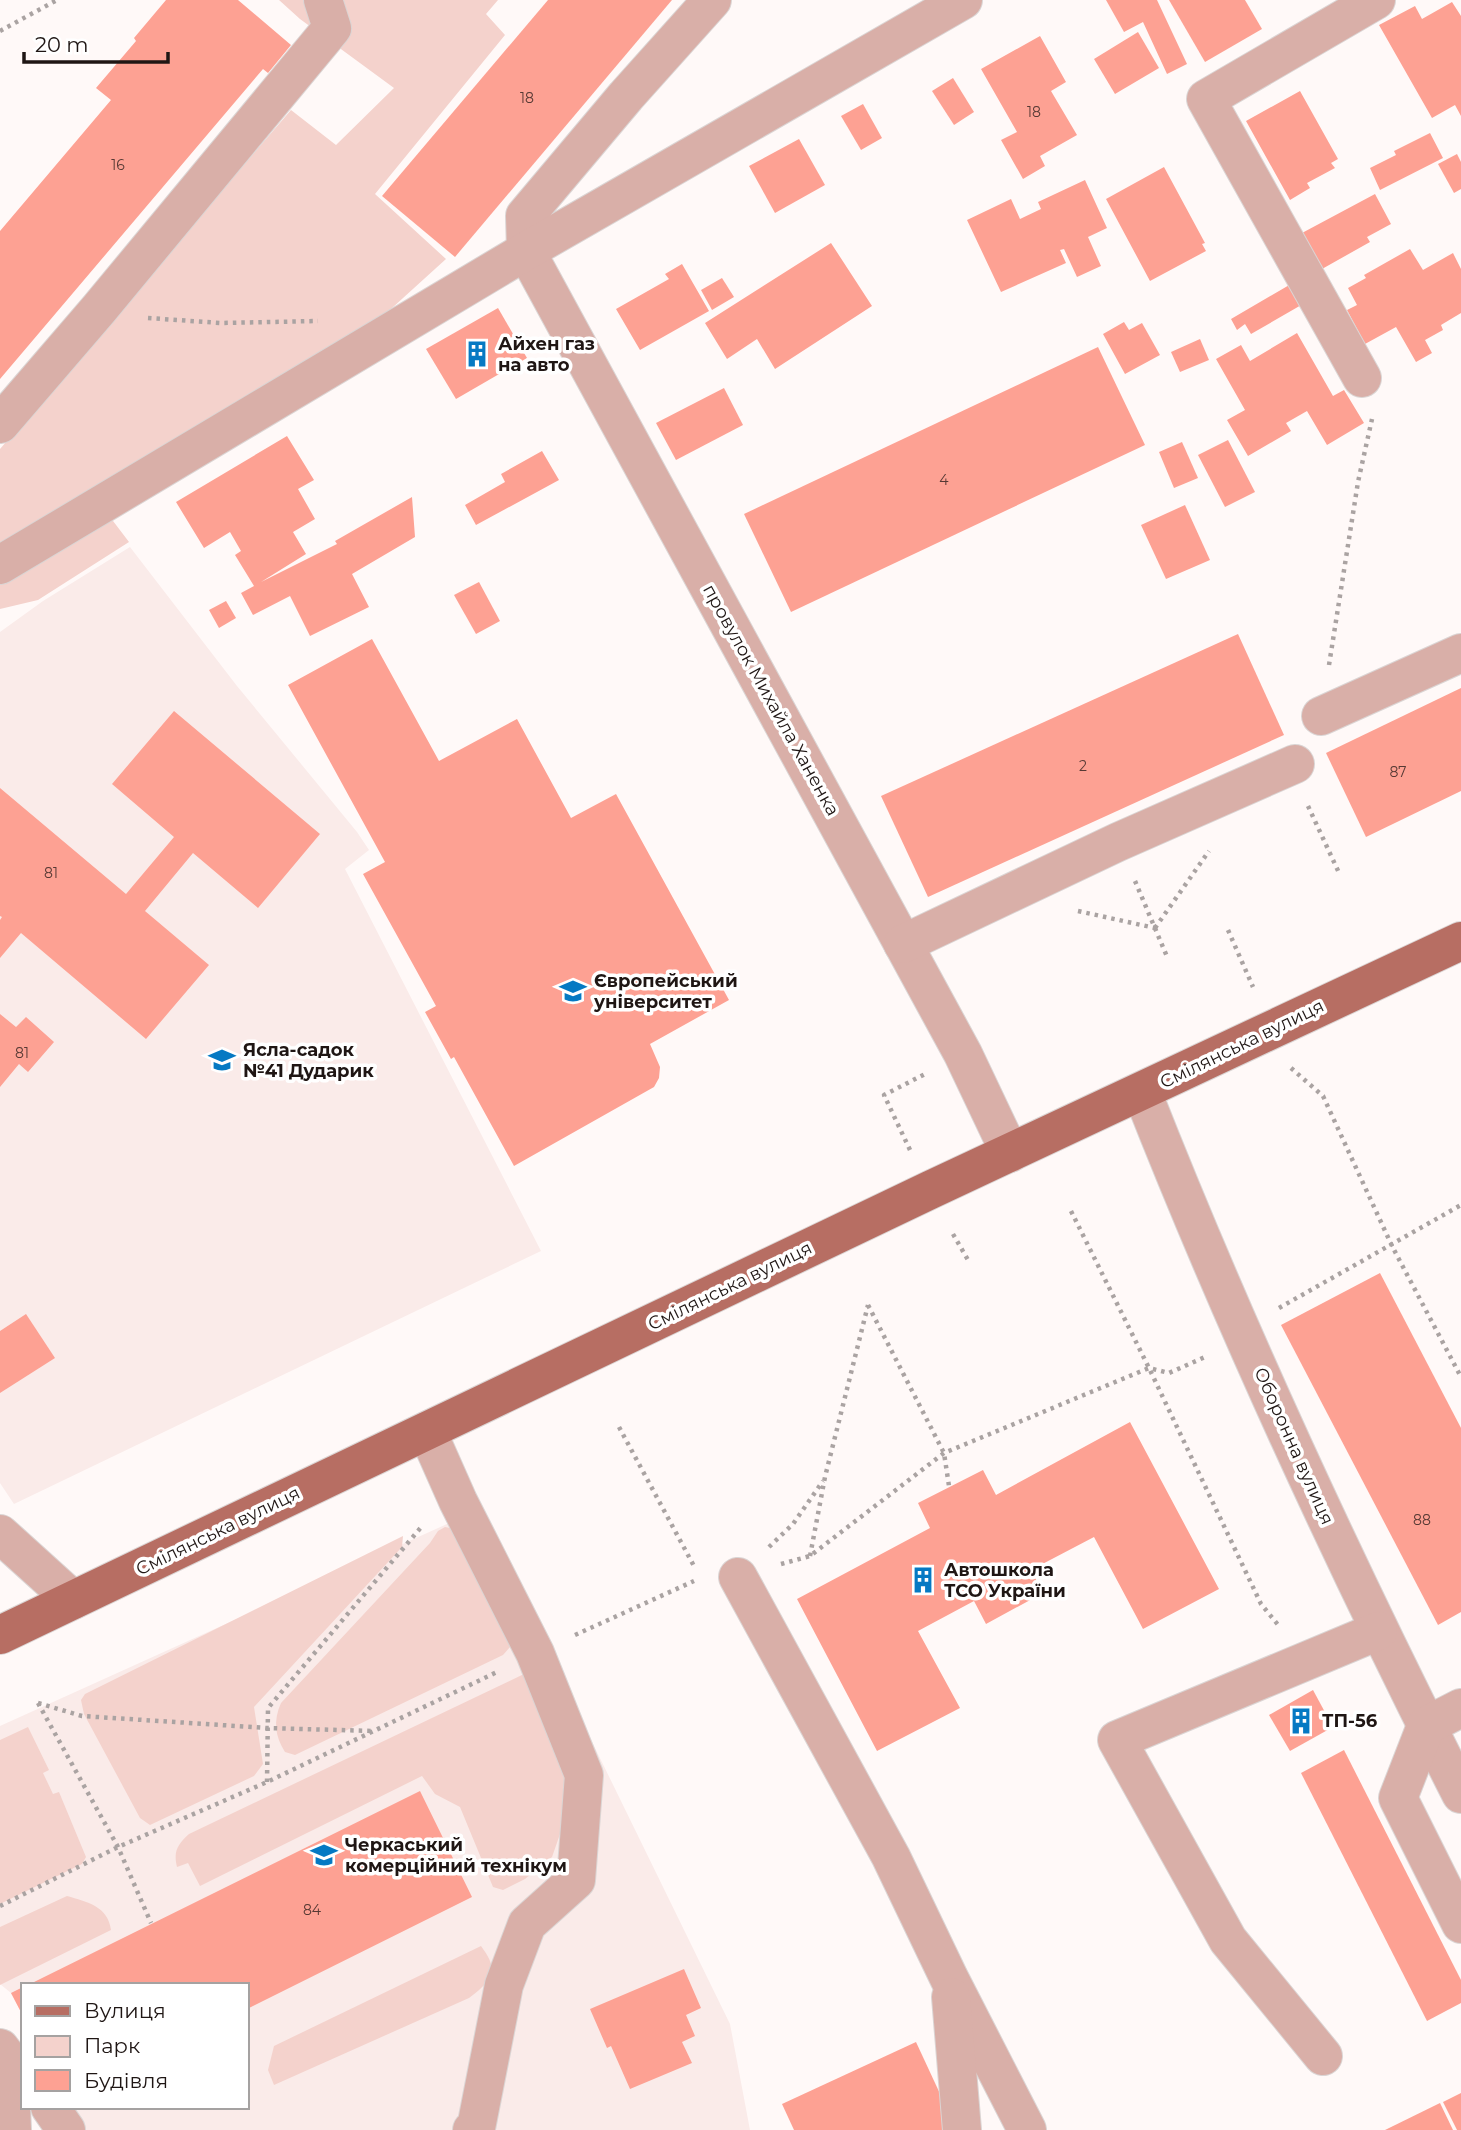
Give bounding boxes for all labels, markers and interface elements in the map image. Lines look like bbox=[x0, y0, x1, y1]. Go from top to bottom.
scale bar bbox=[24, 21, 168, 65]
text: 20 m bbox=[35, 32, 89, 57]
house number: 18 bbox=[520, 89, 534, 107]
house number: 18 bbox=[1027, 103, 1041, 121]
house number: 16 bbox=[111, 156, 125, 174]
place label: Айхен газ на авто bbox=[498, 333, 595, 376]
building icon: Айхен газ на авто bbox=[462, 339, 492, 369]
house number: 4 bbox=[939, 471, 949, 489]
street label: провулок Михайла Ханенка bbox=[698, 580, 844, 820]
house number: 2 bbox=[1079, 757, 1087, 775]
house number: 87 bbox=[1389, 763, 1407, 781]
house number: 81 bbox=[44, 864, 58, 882]
place label: Європейський університет bbox=[593, 970, 738, 1013]
school or university icon: Європейський університет bbox=[558, 976, 588, 1006]
street label: Смілянська вулиця bbox=[1156, 995, 1328, 1093]
place label: Ясла-садок №41 Дударик bbox=[243, 1039, 374, 1082]
house number: 81 bbox=[15, 1044, 29, 1062]
school or university icon: Ясла-садок №41 Дударик bbox=[207, 1045, 237, 1075]
street label: Смілянська вулиця bbox=[644, 1237, 816, 1335]
street label: Оборонна вулиця bbox=[1249, 1364, 1339, 1528]
street label: Смілянська вулиця bbox=[132, 1482, 304, 1580]
house number: 88 bbox=[1413, 1511, 1431, 1529]
place label: Автошкола ТСО України bbox=[944, 1559, 1066, 1602]
building icon: Автошкола ТСО України bbox=[908, 1565, 938, 1595]
building icon: ТП-56 bbox=[1286, 1706, 1316, 1736]
place label: ТП-56 bbox=[1322, 1710, 1378, 1732]
place label: Черкаський комерційний технікум bbox=[345, 1834, 567, 1877]
school or university icon: Черкаський комерційний технікум bbox=[309, 1840, 339, 1870]
house number: 84 bbox=[303, 1901, 322, 1919]
legend bbox=[21, 1983, 248, 2109]
text: Вулиця bbox=[84, 1998, 166, 2023]
text: Парк bbox=[84, 2033, 140, 2058]
text: Будівля bbox=[84, 2068, 168, 2093]

